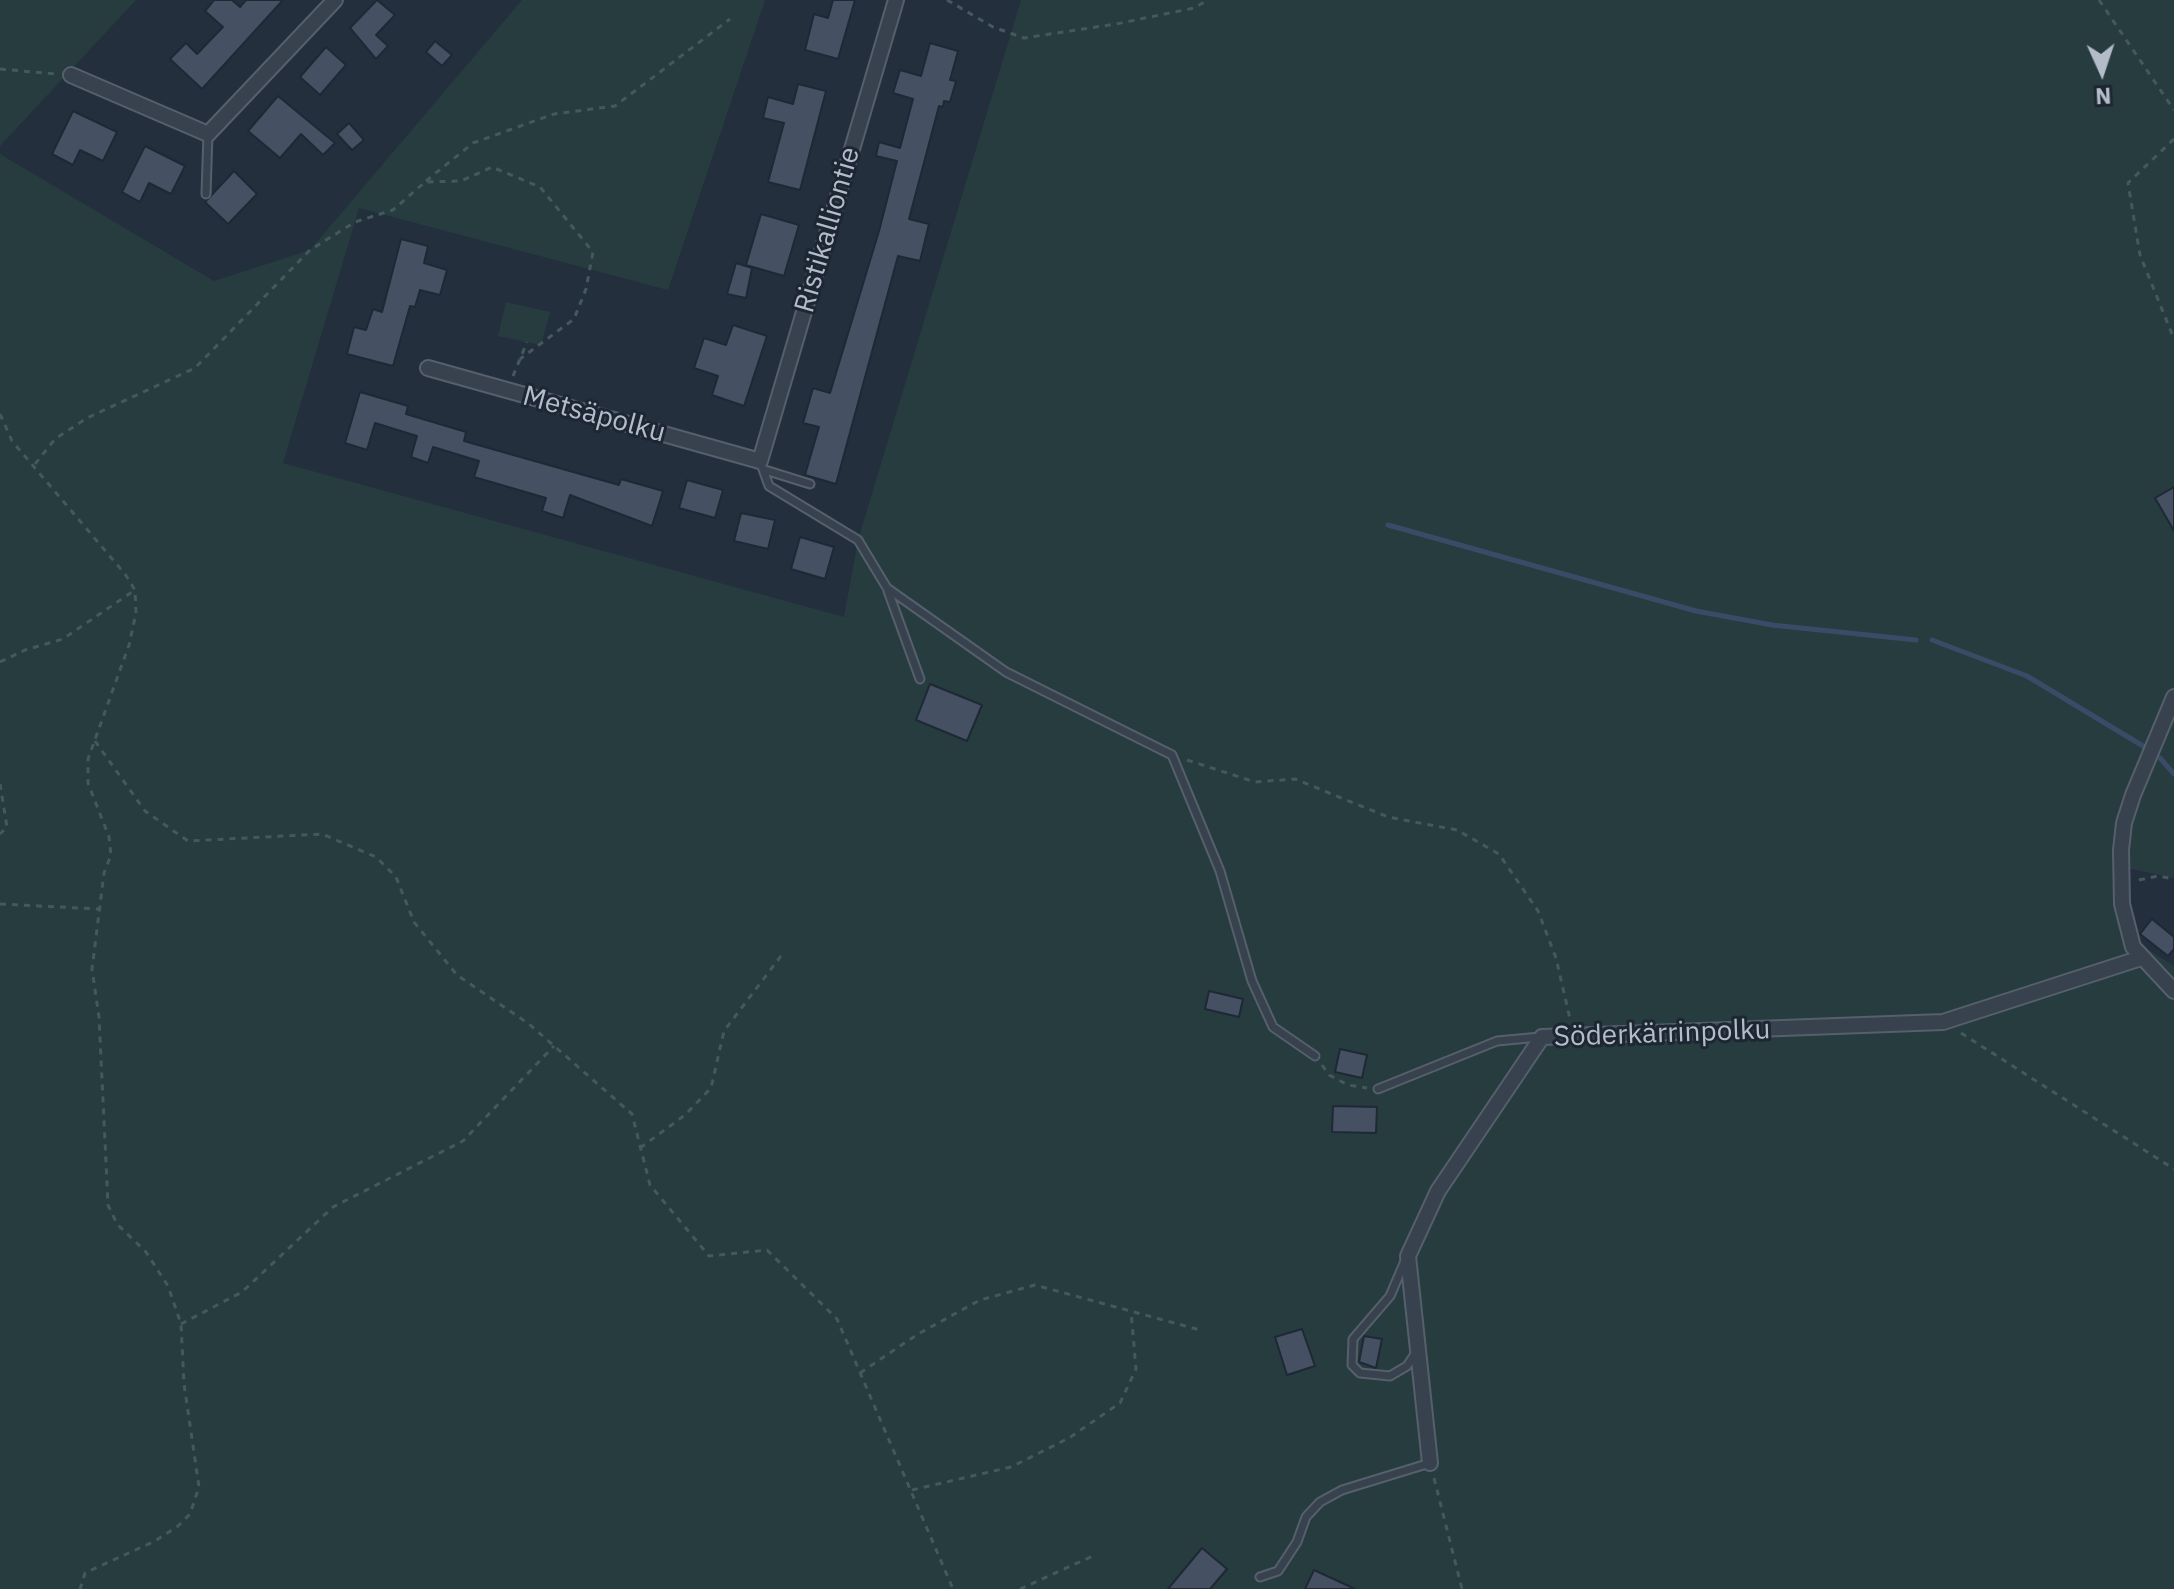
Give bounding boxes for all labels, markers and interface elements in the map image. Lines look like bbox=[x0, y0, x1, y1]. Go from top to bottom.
north arrow bbox=[2062, 32, 2142, 112]
text: N bbox=[2095, 82, 2112, 111]
street label: Ristikalliontie bbox=[788, 143, 868, 317]
street label: Metsäpolku bbox=[519, 380, 669, 450]
street label: Söderkärrinpolku bbox=[1553, 1013, 1771, 1055]

